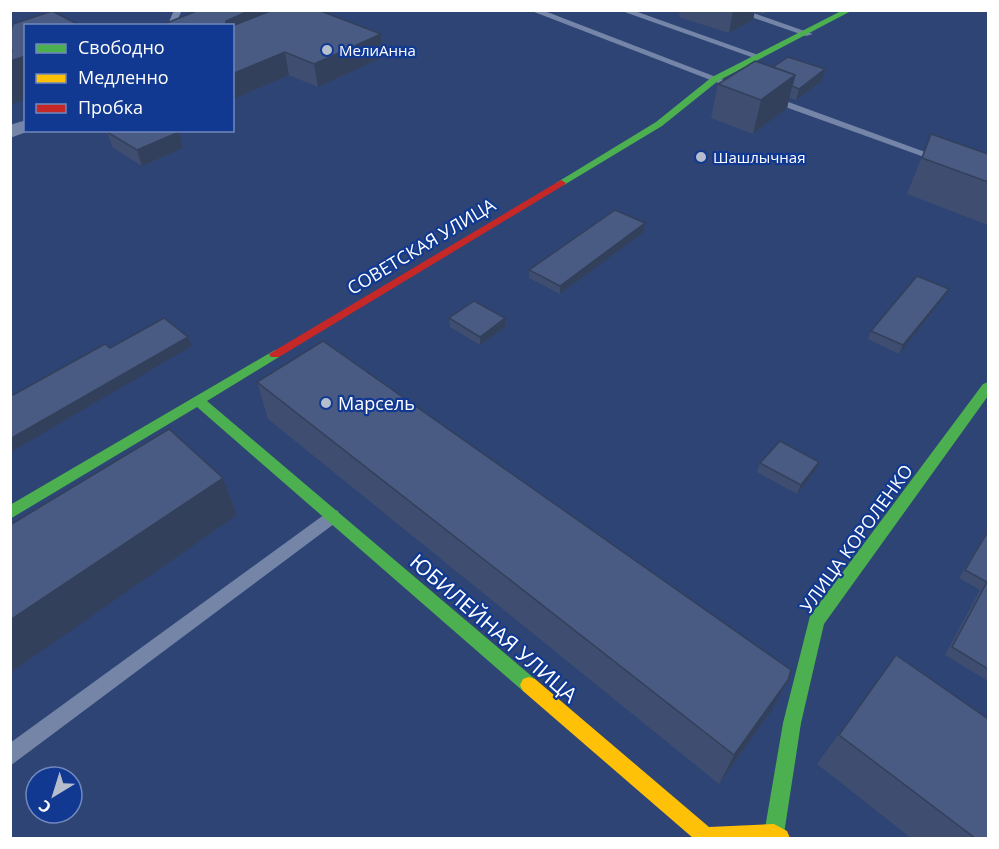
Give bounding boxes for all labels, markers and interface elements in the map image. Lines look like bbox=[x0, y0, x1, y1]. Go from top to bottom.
legend bbox=[24, 24, 234, 132]
text: Свободно bbox=[78, 35, 165, 59]
place label: МелиАнна bbox=[339, 40, 416, 60]
marker: МелиАнна bbox=[320, 43, 334, 57]
text: Медленно bbox=[78, 65, 169, 89]
text: Пробка bbox=[78, 95, 143, 119]
place label: Шашлычная bbox=[713, 147, 806, 167]
marker: Шашлычная bbox=[694, 150, 708, 164]
street label: СОВЕТСКАЯ УЛИЦА bbox=[342, 192, 500, 300]
place label: Марсель bbox=[338, 391, 415, 415]
marker: Марсель bbox=[319, 396, 333, 410]
street label: УЛИЦА КОРОЛЕНКО bbox=[794, 459, 918, 617]
street label: ЮБИЛЕЙНАЯ УЛИЦА bbox=[404, 548, 584, 709]
north arrow bbox=[24, 765, 84, 825]
text: С bbox=[34, 795, 56, 819]

